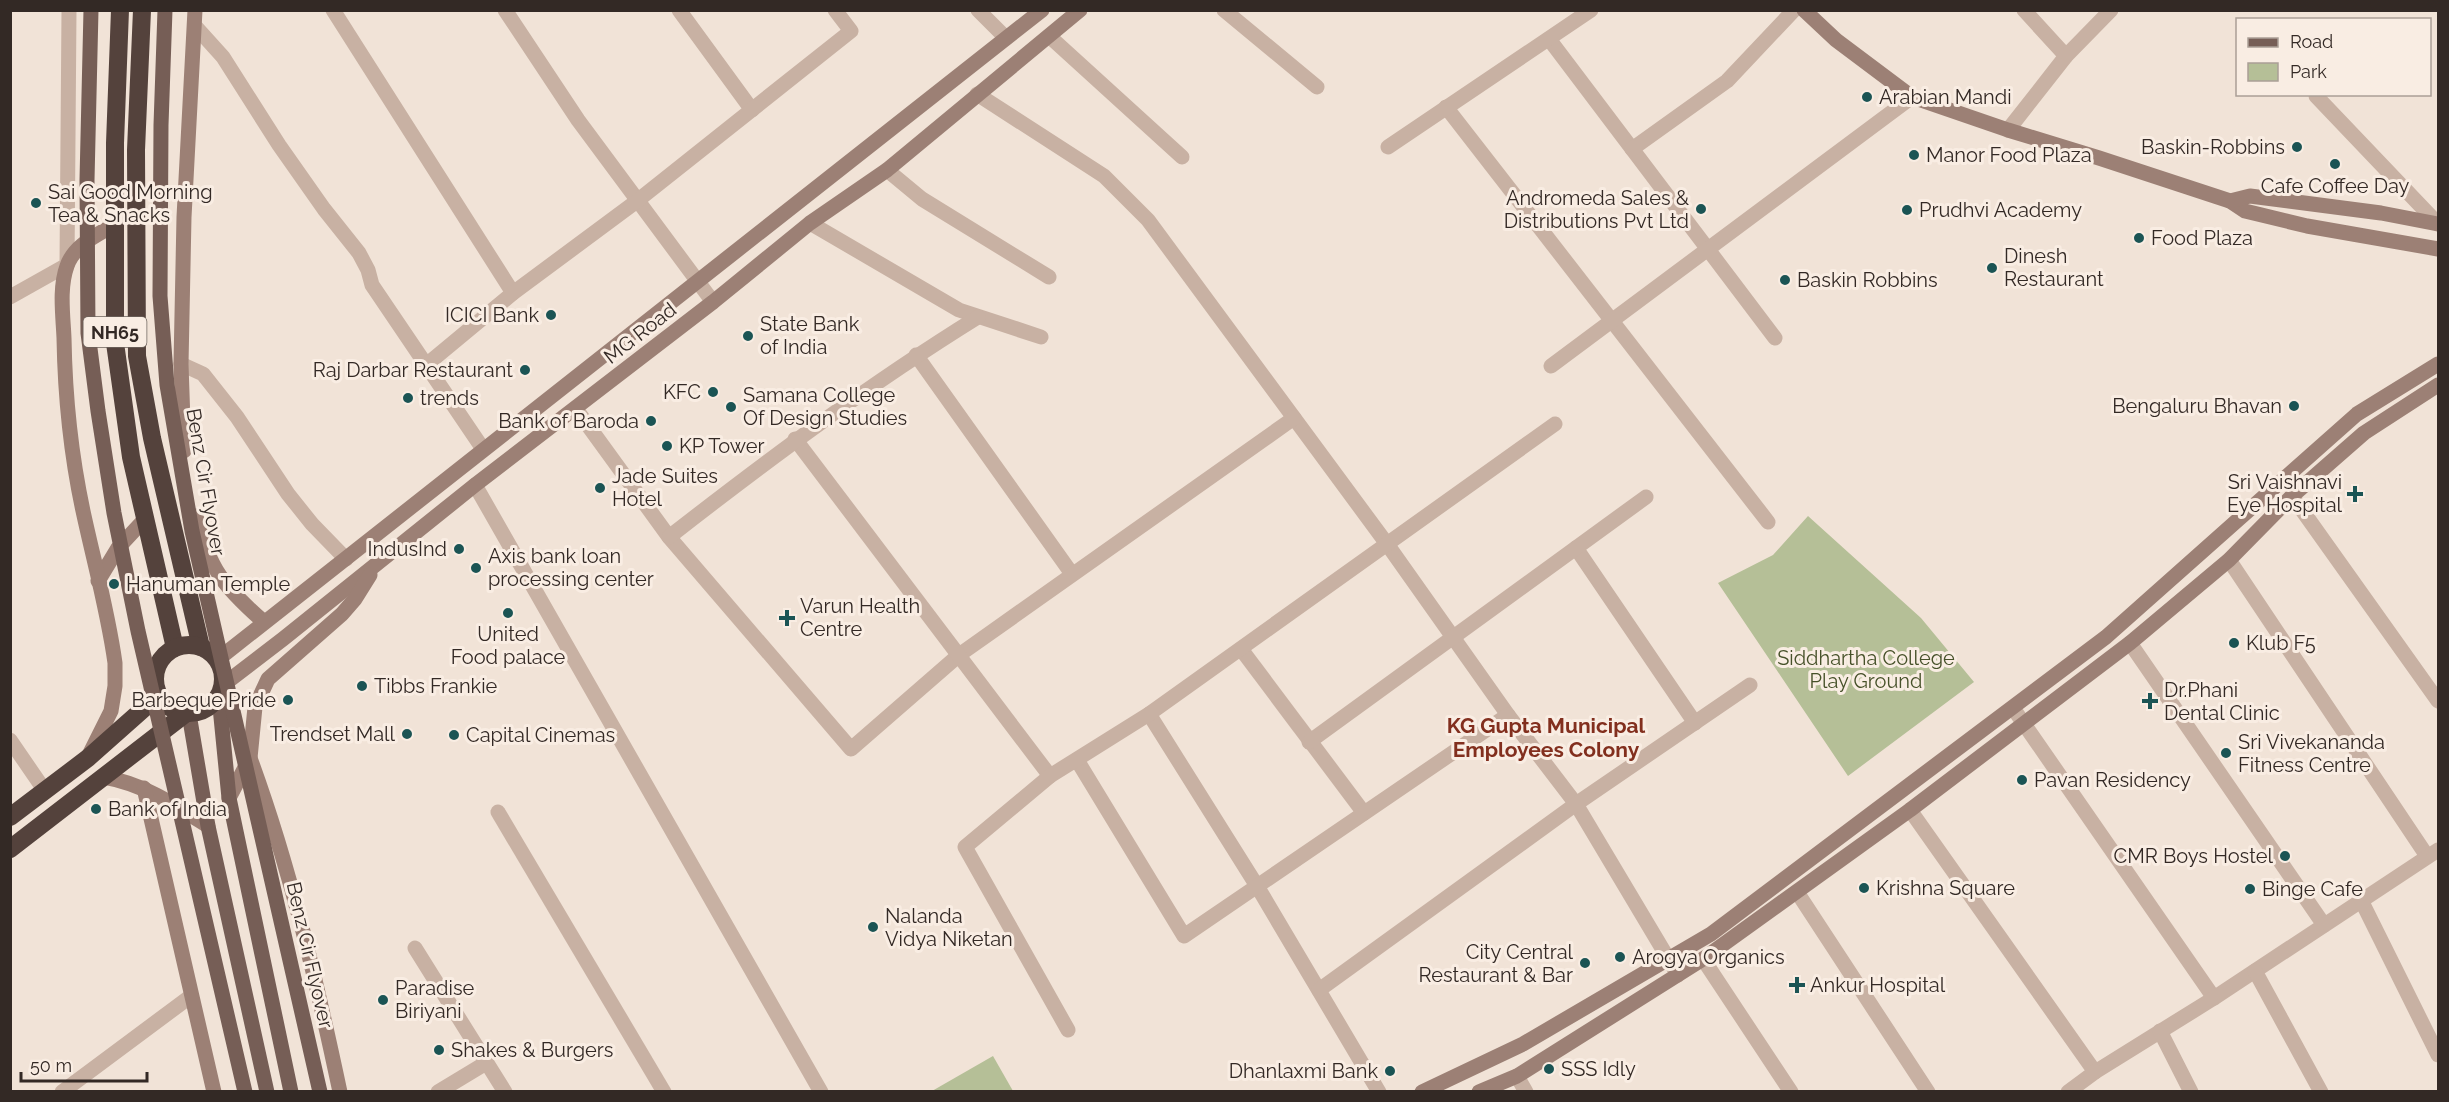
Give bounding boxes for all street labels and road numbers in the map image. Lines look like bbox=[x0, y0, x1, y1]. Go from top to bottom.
street label: MG Road bbox=[599, 297, 681, 369]
road number: NH65 bbox=[84, 317, 146, 347]
street label: Benz Cir Flyover bbox=[181, 406, 231, 558]
street label: Benz Cir Flyover bbox=[282, 880, 338, 1030]

